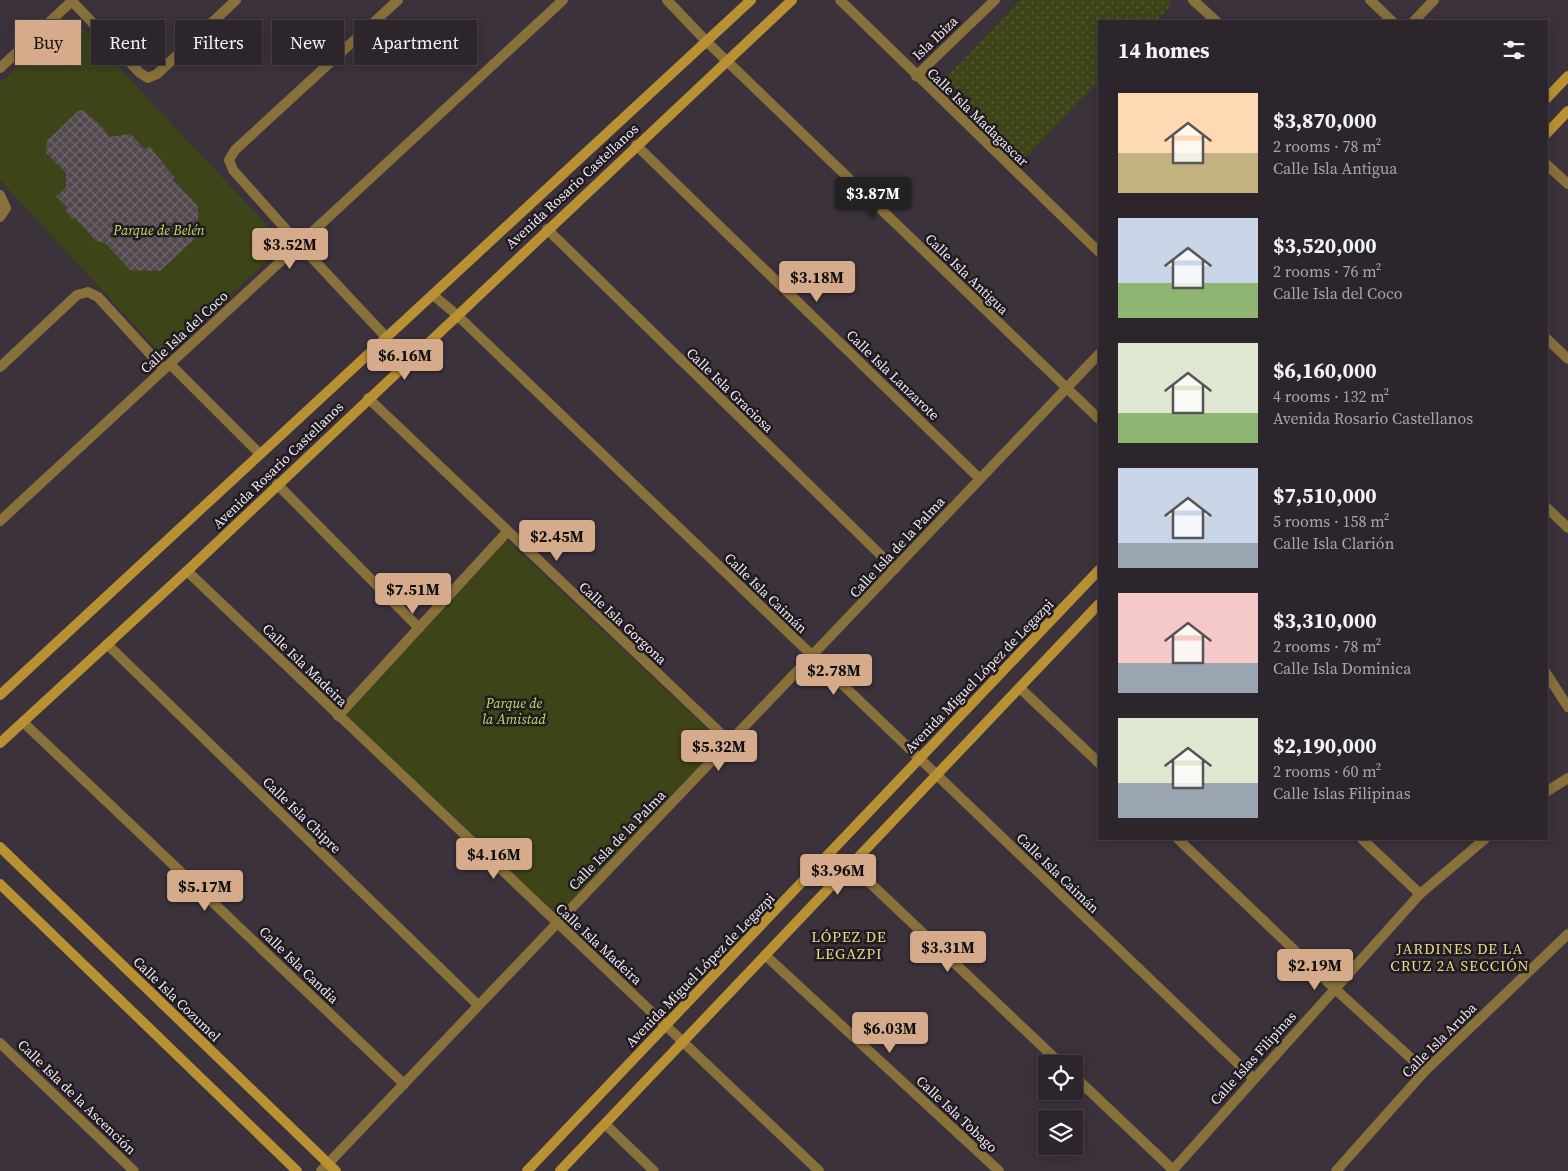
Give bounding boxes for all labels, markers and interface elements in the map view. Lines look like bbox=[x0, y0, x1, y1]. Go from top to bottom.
street label: Isla Ibiza bbox=[908, 11, 963, 65]
chip: Buy bbox=[15, 20, 81, 65]
chip: Rent bbox=[91, 20, 165, 65]
chip: Filters bbox=[175, 20, 262, 65]
chip: New bbox=[272, 20, 344, 65]
chip: Apartment bbox=[354, 20, 477, 65]
text: 14 homes bbox=[1118, 36, 1210, 65]
icon: filters bbox=[1500, 36, 1528, 64]
street label: Calle Isla Madagascar bbox=[923, 63, 1033, 171]
text: $3,870,000 bbox=[1273, 106, 1377, 135]
icon: home bbox=[1158, 113, 1218, 173]
street label: Avenida Rosario Castellanos bbox=[501, 119, 643, 253]
text: 2 rooms · 78 m² bbox=[1273, 135, 1381, 157]
text: Calle Isla Antigua bbox=[1273, 157, 1398, 179]
pin: $3.87M bbox=[832, 176, 914, 219]
text: $3.87M bbox=[846, 182, 900, 204]
park label: Parque de Belén bbox=[112, 220, 205, 240]
pin: $3.52M bbox=[249, 228, 331, 270]
street label: Calle Isla Antigua bbox=[921, 229, 1014, 320]
text: $3,520,000 bbox=[1273, 231, 1377, 260]
text: $3.52M bbox=[263, 233, 317, 255]
icon: home bbox=[1158, 238, 1218, 298]
pin: $3.18M bbox=[776, 260, 858, 303]
text: 2 rooms · 76 m² bbox=[1273, 260, 1381, 282]
text: $3.18M bbox=[790, 266, 844, 288]
text: Calle Isla del Coco bbox=[1273, 282, 1403, 304]
street label: Calle Isla del Coco bbox=[136, 286, 233, 378]
street label: Calle Isla Lanzarote bbox=[842, 325, 944, 425]
pin: $6.16M bbox=[364, 338, 446, 381]
street label: Calle Isla Graciosa bbox=[682, 343, 779, 438]
text: $6.16M bbox=[378, 344, 432, 366]
text: $6,160,000 bbox=[1273, 356, 1377, 385]
icon: home bbox=[1158, 363, 1218, 423]
text: 4 rooms · 132 m² bbox=[1273, 385, 1389, 407]
street label: Avenida Rosario Castellanos bbox=[208, 397, 348, 533]
text: Avenida Rosario Castellanos bbox=[1273, 407, 1473, 429]
text: $7,510,000 bbox=[1273, 481, 1377, 510]
icon: home bbox=[1158, 488, 1218, 548]
street label: Calle Isla de la Palma bbox=[845, 491, 950, 602]
text: 5 rooms · 158 m² bbox=[1273, 510, 1389, 532]
pin: $2.45M bbox=[516, 520, 598, 562]
text: $2.45M bbox=[530, 525, 584, 547]
text: Calle Isla Clarión bbox=[1273, 532, 1394, 554]
street label: Calle Isla Caimán bbox=[720, 548, 812, 638]
pin: $7.51M bbox=[372, 572, 454, 615]
street label: Calle Isla Gorgona bbox=[575, 577, 672, 670]
text: $7.51M bbox=[386, 578, 440, 600]
street label: Avenida Miguel López de Legazpi bbox=[900, 595, 1058, 757]
text: $3,310,000 bbox=[1273, 606, 1377, 635]
icon: home bbox=[1158, 613, 1218, 673]
street label: Calle Isla Madeira bbox=[258, 619, 353, 712]
text: 2 rooms · 78 m² bbox=[1273, 635, 1381, 657]
pin: $2.78M bbox=[793, 654, 875, 696]
text: Calle Isla Dominica bbox=[1273, 657, 1411, 679]
text: $2.78M bbox=[807, 659, 861, 681]
park label: Parque de la Amistad bbox=[482, 693, 546, 729]
pin: $5.32M bbox=[678, 730, 760, 772]
text: $2,190,000 bbox=[1273, 731, 1377, 760]
text: $5.32M bbox=[692, 735, 746, 757]
icon: home bbox=[1158, 738, 1218, 798]
text: 2 rooms · 60 m² bbox=[1273, 760, 1381, 782]
street label: Calle Isla Chipre bbox=[258, 772, 346, 858]
text: Calle Islas Filipinas bbox=[1273, 782, 1411, 804]
street label: Calle Isla de la Palma bbox=[564, 785, 671, 894]
street label: Calle Isla Caimán bbox=[1012, 828, 1104, 918]
pin: $4.16M bbox=[453, 838, 535, 880]
text: $4.16M bbox=[467, 843, 521, 865]
pin: $3.96M bbox=[797, 854, 879, 896]
text: $3.96M bbox=[811, 859, 865, 881]
pin: $5.17M bbox=[164, 870, 246, 912]
text: $5.17M bbox=[178, 875, 232, 897]
street label: Avenida Miguel López de Legazpi bbox=[621, 889, 779, 1051]
street label: Calle Isla Madeira bbox=[551, 899, 647, 990]
street label: Calle Isla Candia bbox=[255, 922, 344, 1009]
district label: LÓPEZ DE LEGAZPI bbox=[811, 926, 887, 964]
pin: $3.31M bbox=[907, 930, 989, 973]
text: $3.31M bbox=[921, 936, 975, 958]
district label: JARDINES DE LA CRUZ 2A SECCIÓN bbox=[1390, 938, 1530, 976]
pin: $2.19M bbox=[1274, 948, 1356, 991]
street label: Calle Isla Cozumel bbox=[129, 952, 225, 1046]
text: $2.19M bbox=[1288, 954, 1342, 976]
street label: Calle Isla Aruba bbox=[1397, 997, 1482, 1082]
street label: Calle Islas Filipinas bbox=[1205, 1007, 1301, 1109]
pin: $6.03M bbox=[849, 1012, 931, 1054]
text: $6.03M bbox=[863, 1017, 917, 1039]
street label: Calle Isla de la Ascención bbox=[13, 1035, 141, 1159]
map controls bbox=[1038, 1055, 1083, 1155]
button: locate bbox=[1038, 1055, 1083, 1100]
street label: Calle Isla Tobago bbox=[912, 1071, 1002, 1157]
button: layers bbox=[1038, 1110, 1083, 1155]

